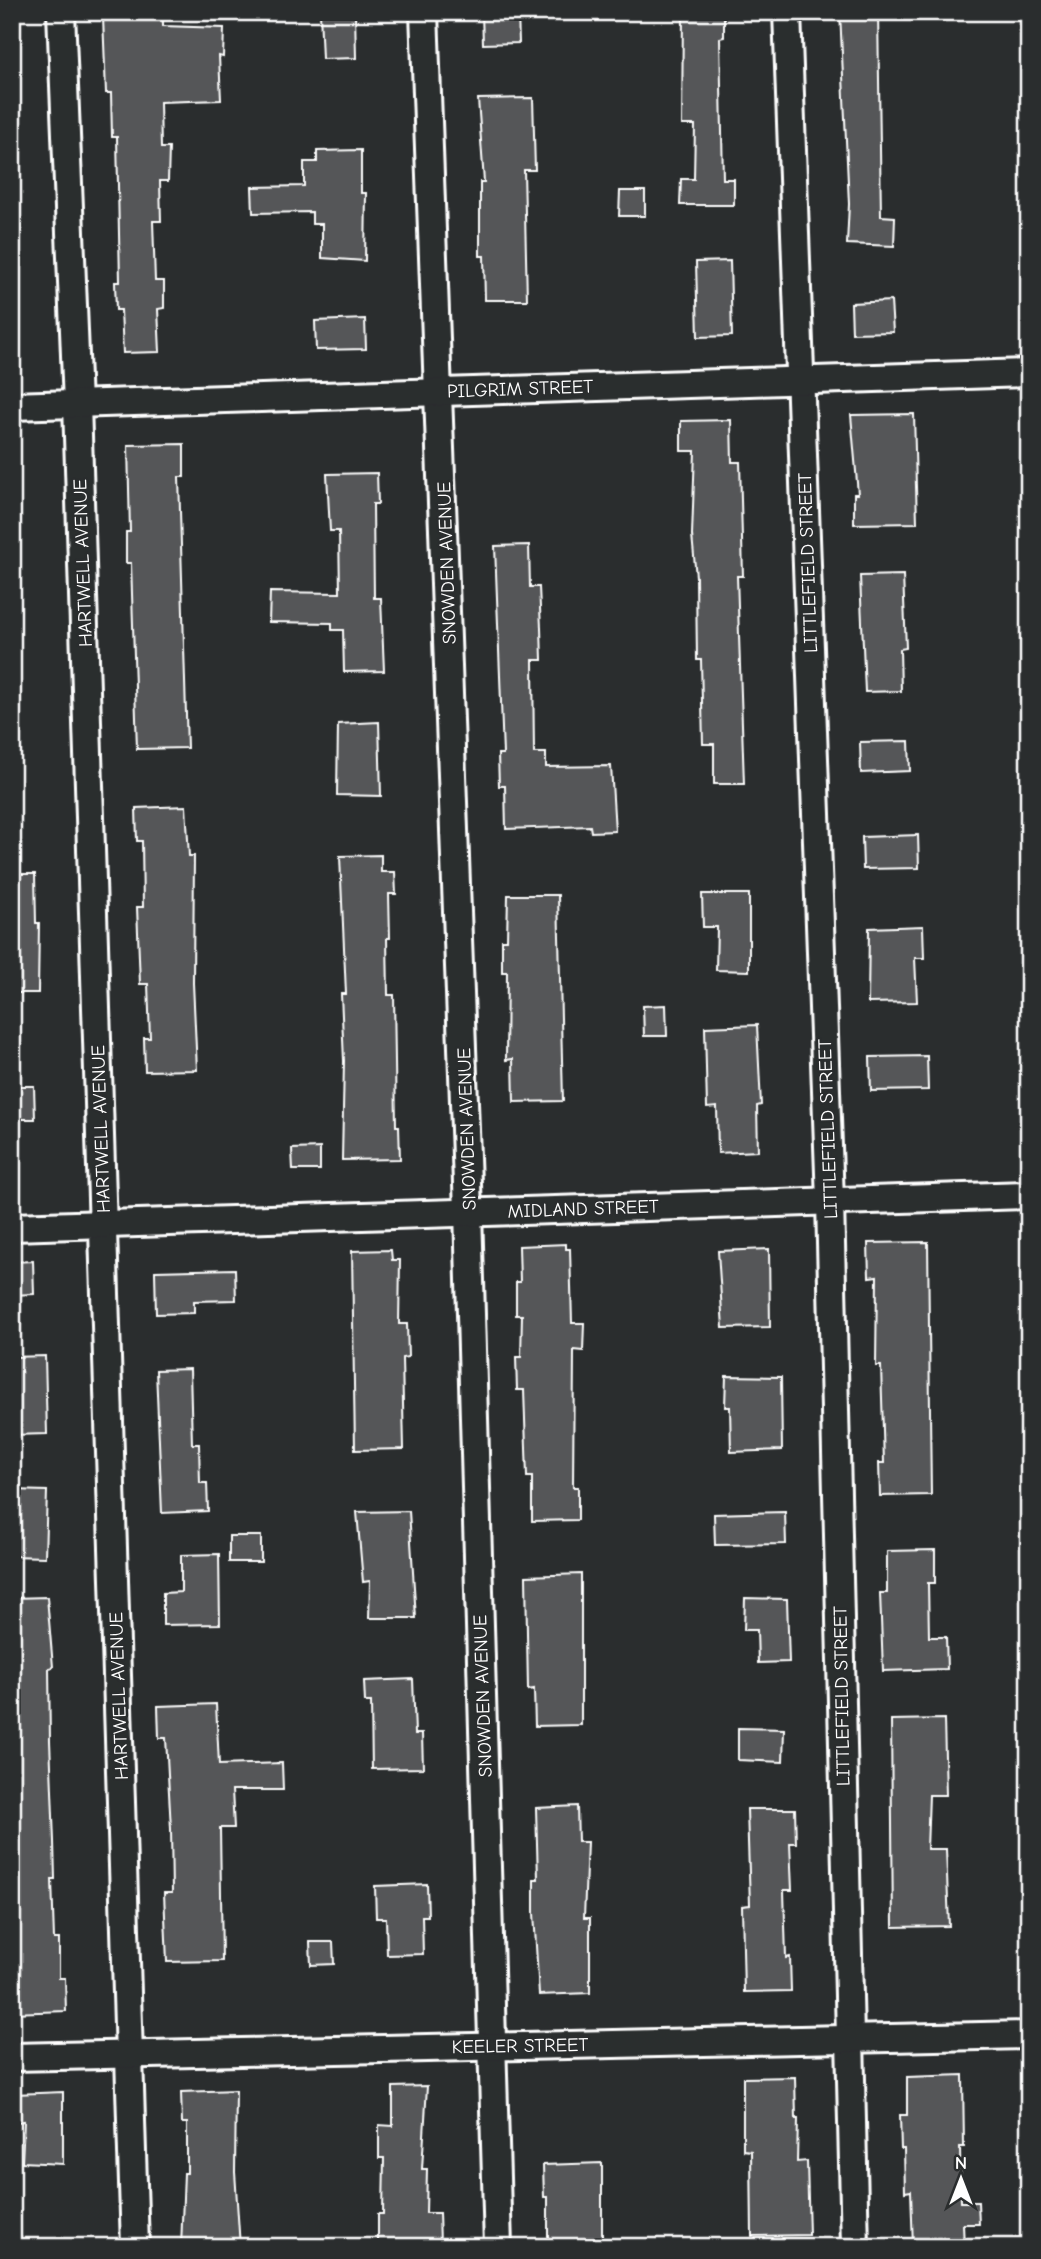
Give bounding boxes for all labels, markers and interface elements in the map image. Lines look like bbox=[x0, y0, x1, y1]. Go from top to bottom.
street label: PILGRIM STREET bbox=[447, 375, 594, 403]
street label: LITTLEFIELD STREET bbox=[794, 472, 822, 653]
street label: HARTWELL AVENUE bbox=[69, 479, 97, 647]
street label: SNOWDEN AVENUE bbox=[433, 481, 461, 645]
street label: LITTLEFIELD STREET bbox=[814, 1038, 842, 1219]
street label: HARTWELL AVENUE bbox=[87, 1045, 115, 1213]
street label: SNOWDEN AVENUE bbox=[453, 1047, 481, 1211]
street label: MIDLAND STREET bbox=[507, 1195, 659, 1223]
street label: LITTLEFIELD STREET bbox=[829, 1606, 855, 1786]
street label: HARTWELL AVENUE bbox=[105, 1612, 133, 1780]
street label: SNOWDEN AVENUE bbox=[469, 1614, 497, 1778]
street label: KEELER STREET bbox=[451, 2034, 589, 2058]
north arrow bbox=[926, 2144, 996, 2214]
text: N bbox=[955, 2152, 967, 2174]

